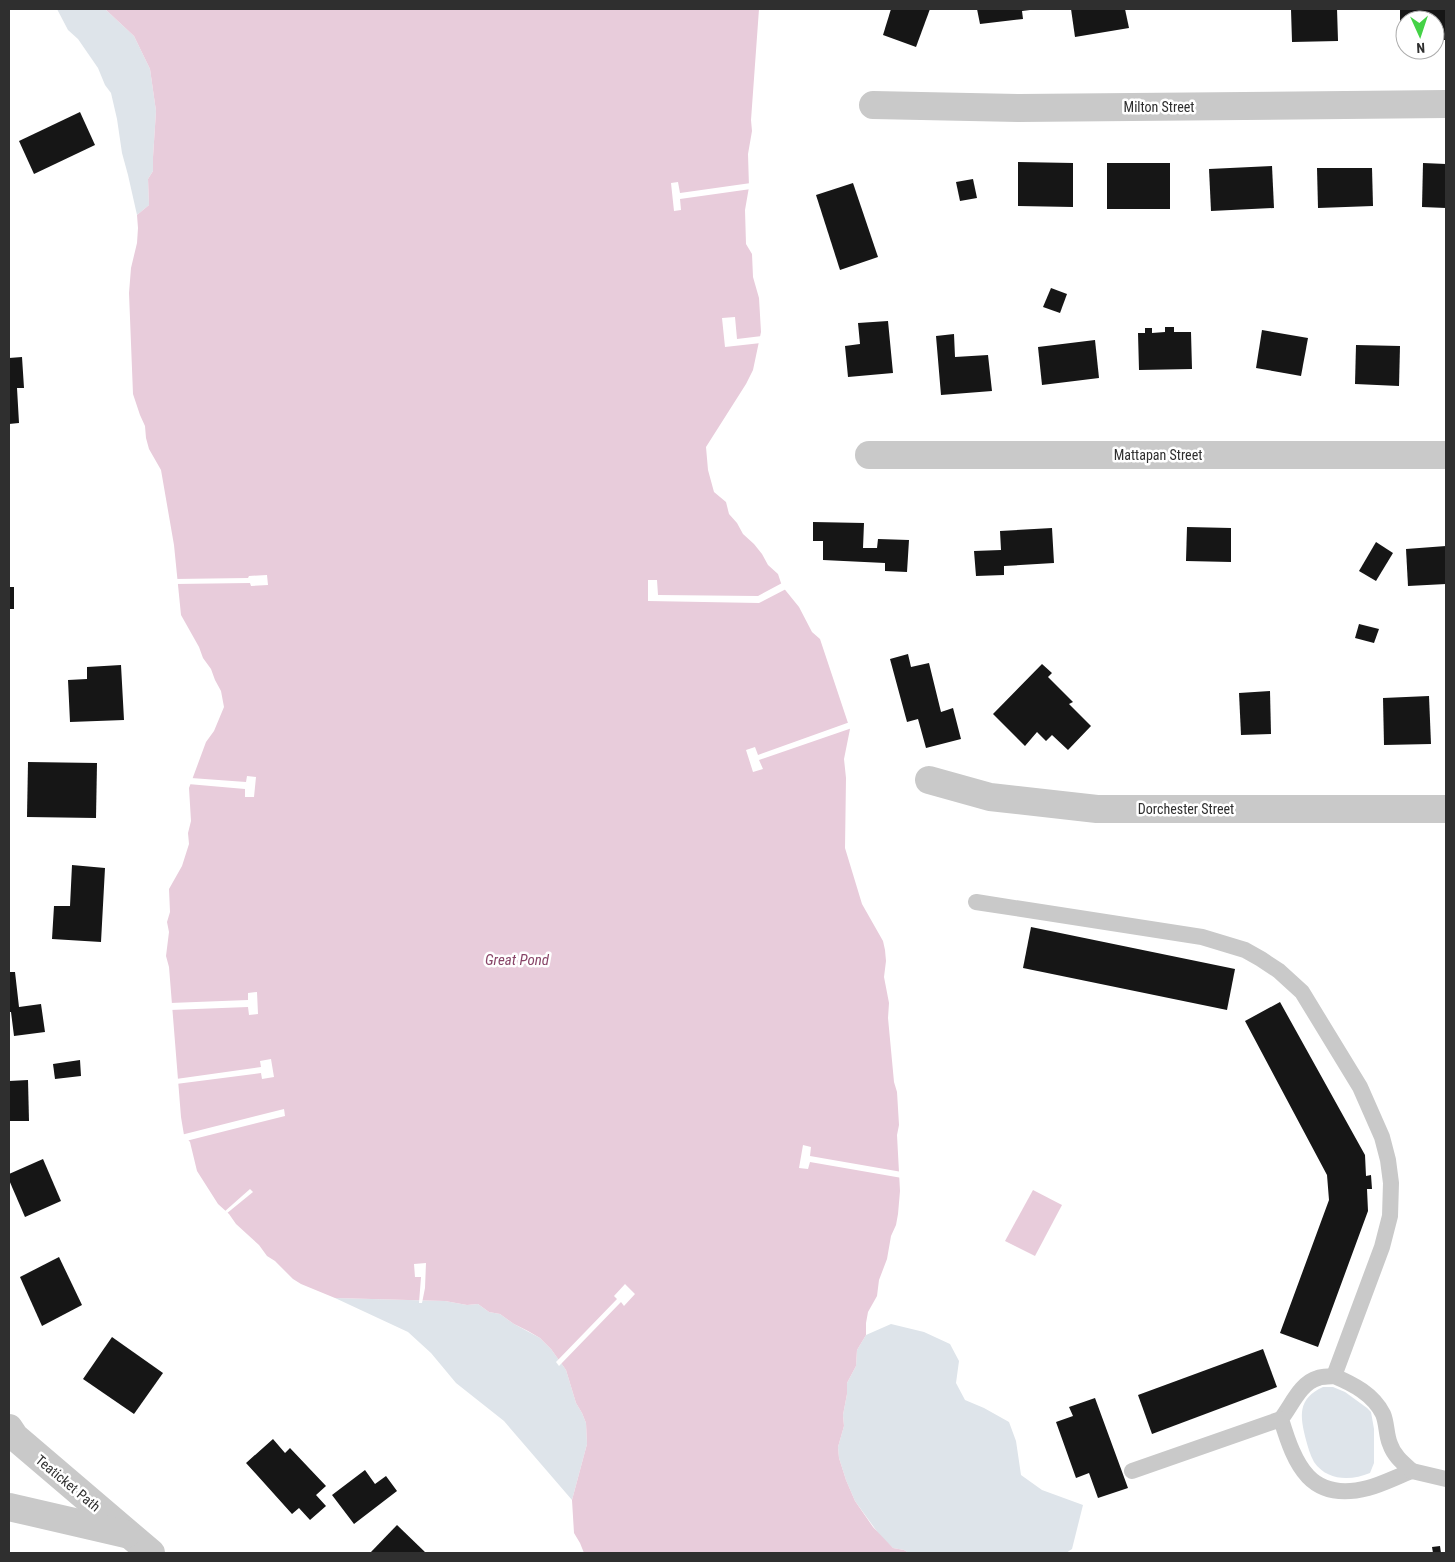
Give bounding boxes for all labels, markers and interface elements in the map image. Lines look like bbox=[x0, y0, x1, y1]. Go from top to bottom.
north arrow bbox=[1395, 10, 1445, 60]
text: N bbox=[1416, 40, 1425, 56]
street label: Milton Street bbox=[1124, 99, 1194, 115]
street label: Mattapan Street bbox=[1114, 447, 1202, 463]
street label: Dorchester Street bbox=[1138, 801, 1234, 817]
water label: Great Pond bbox=[485, 951, 550, 969]
street label: Teaticket Path bbox=[33, 1451, 103, 1515]

